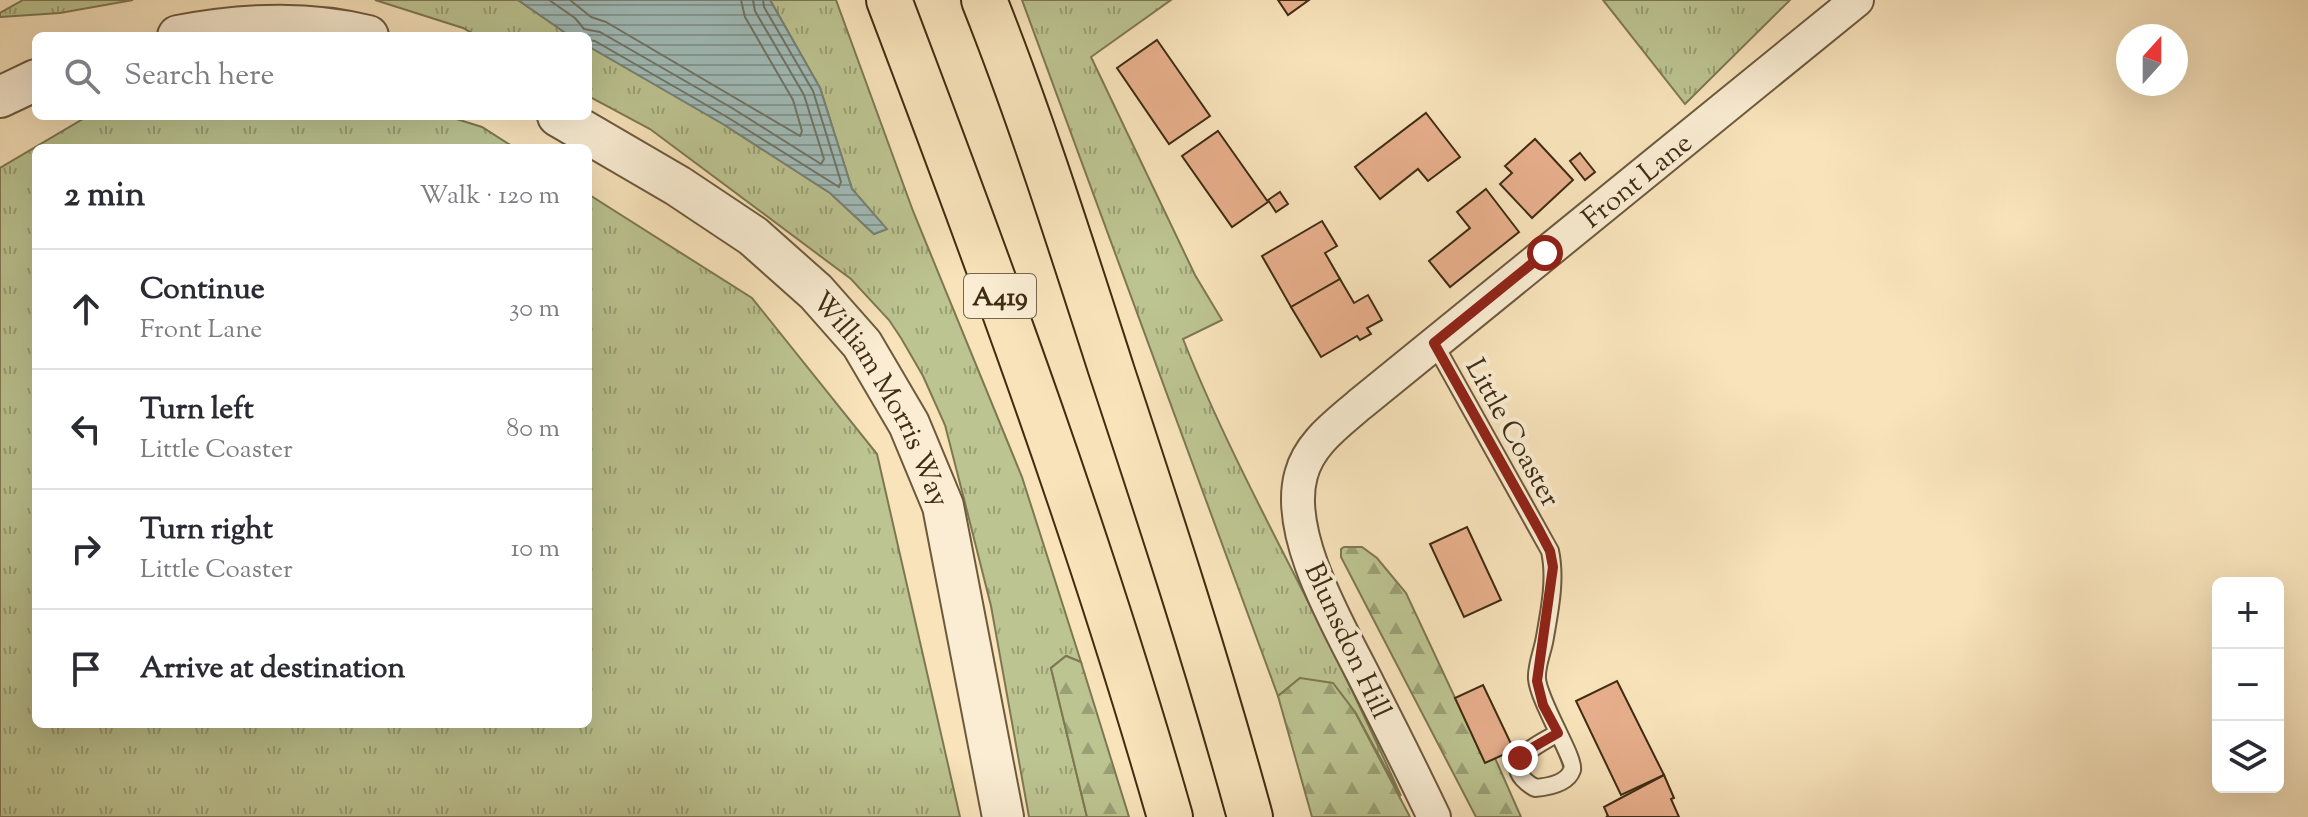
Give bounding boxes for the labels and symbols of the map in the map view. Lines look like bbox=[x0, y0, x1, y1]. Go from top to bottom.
north arrow bbox=[2116, 24, 2188, 96]
street label: Front Lane bbox=[1574, 125, 1702, 239]
route start bbox=[1527, 235, 1563, 271]
road number: A419 bbox=[964, 274, 1036, 318]
street label: William Morris Way bbox=[801, 284, 958, 513]
street label: Little Coaster bbox=[1454, 352, 1569, 516]
street label: Blunsdon Hill bbox=[1293, 557, 1400, 726]
route end bbox=[1502, 740, 1538, 776]

